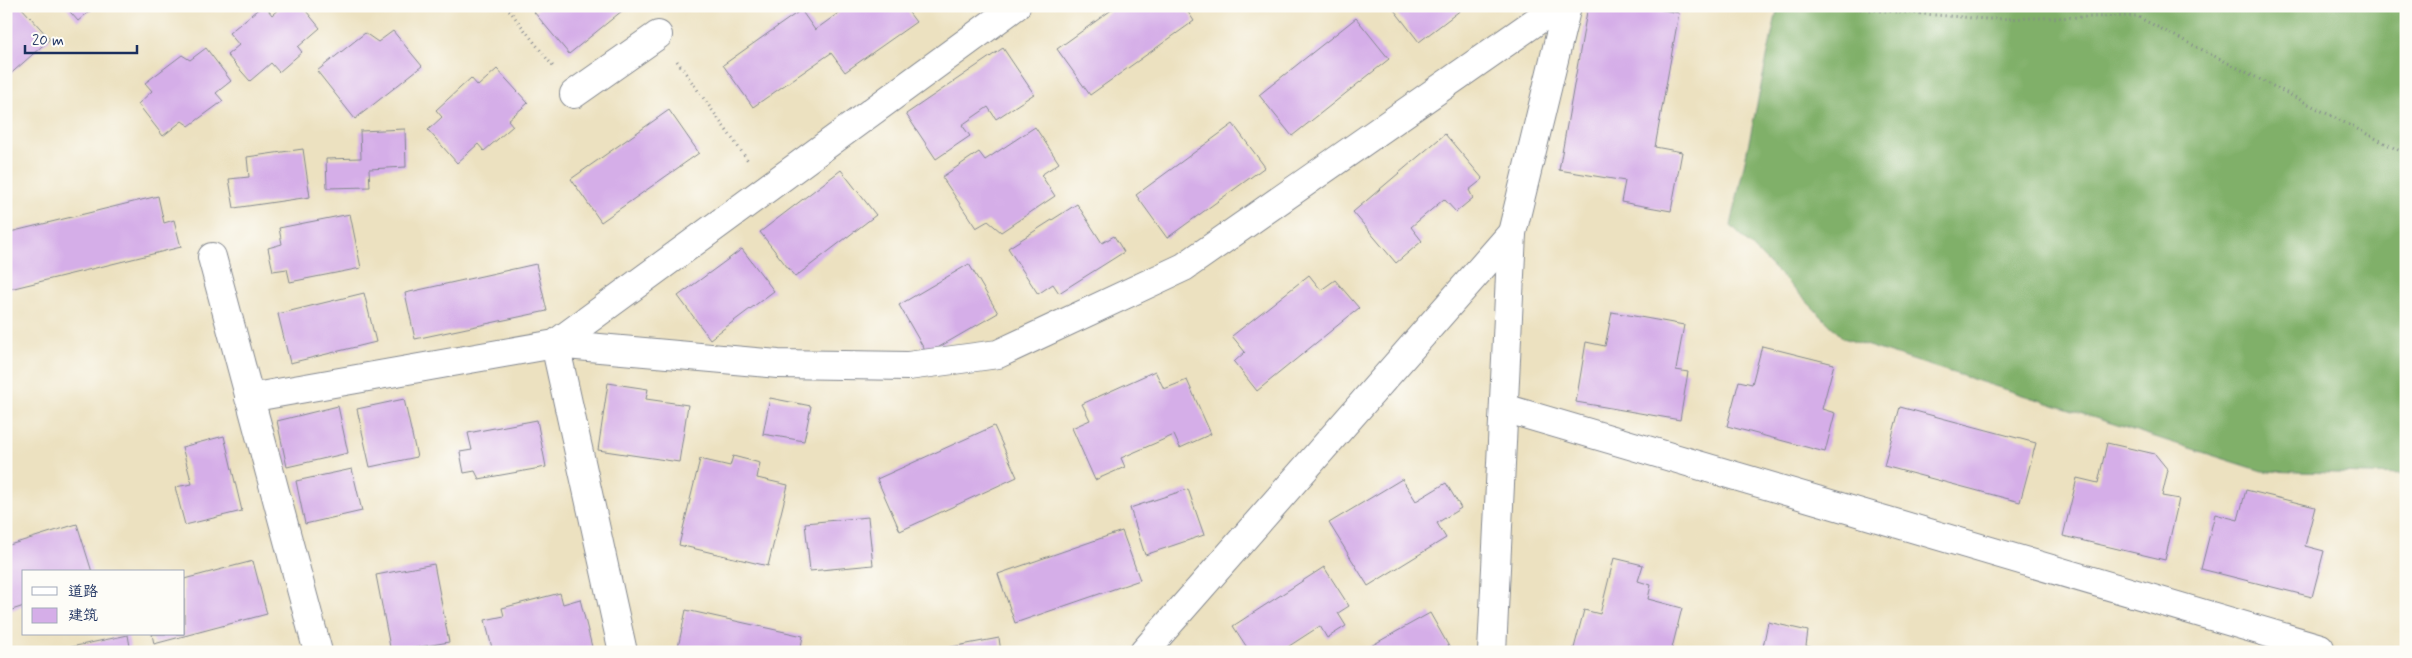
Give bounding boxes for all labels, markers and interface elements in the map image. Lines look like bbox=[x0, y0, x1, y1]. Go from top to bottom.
scale bar bbox=[25, 22, 138, 54]
text: 20 m bbox=[32, 31, 64, 51]
legend bbox=[22, 570, 185, 636]
text: 道路 bbox=[68, 582, 98, 602]
text: 建筑 bbox=[68, 606, 98, 626]

